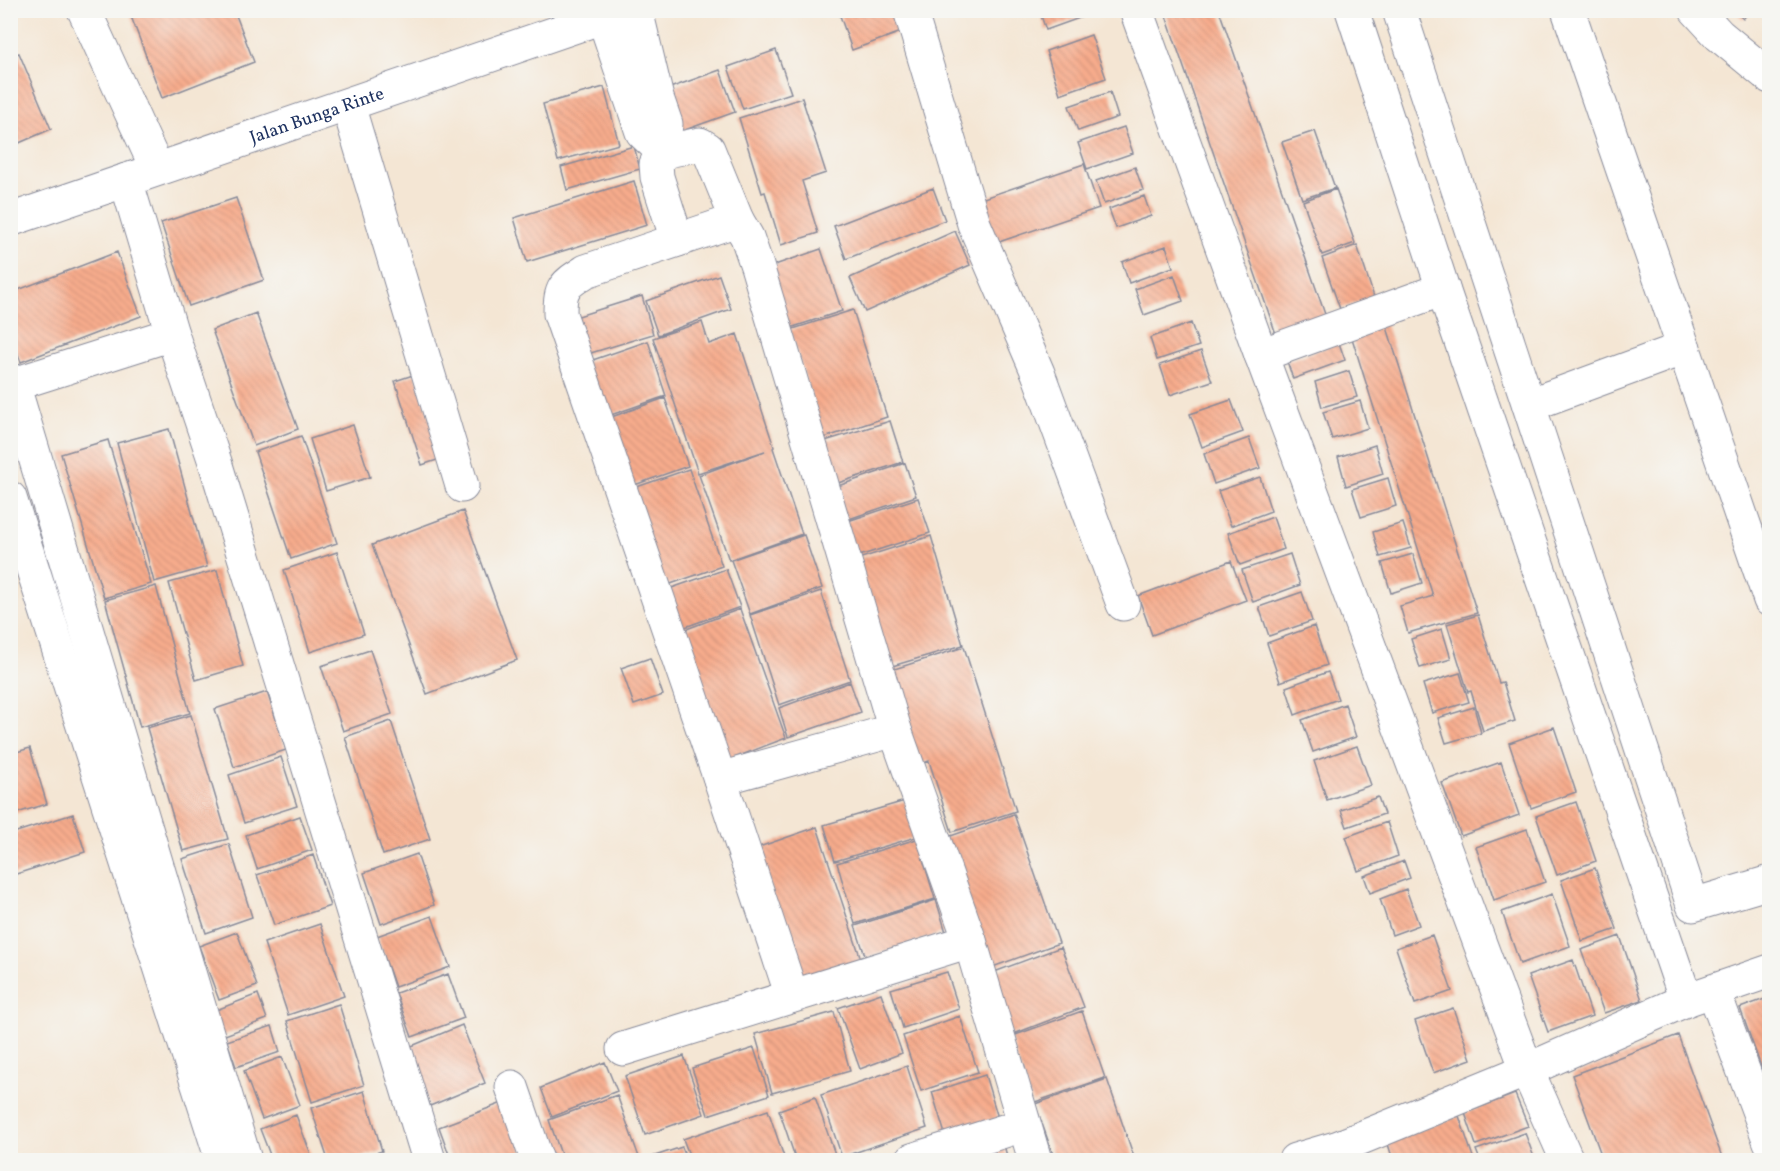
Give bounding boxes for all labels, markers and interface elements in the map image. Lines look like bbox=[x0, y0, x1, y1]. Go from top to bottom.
street label: Jalan Bunga Rinte bbox=[246, 82, 388, 151]

